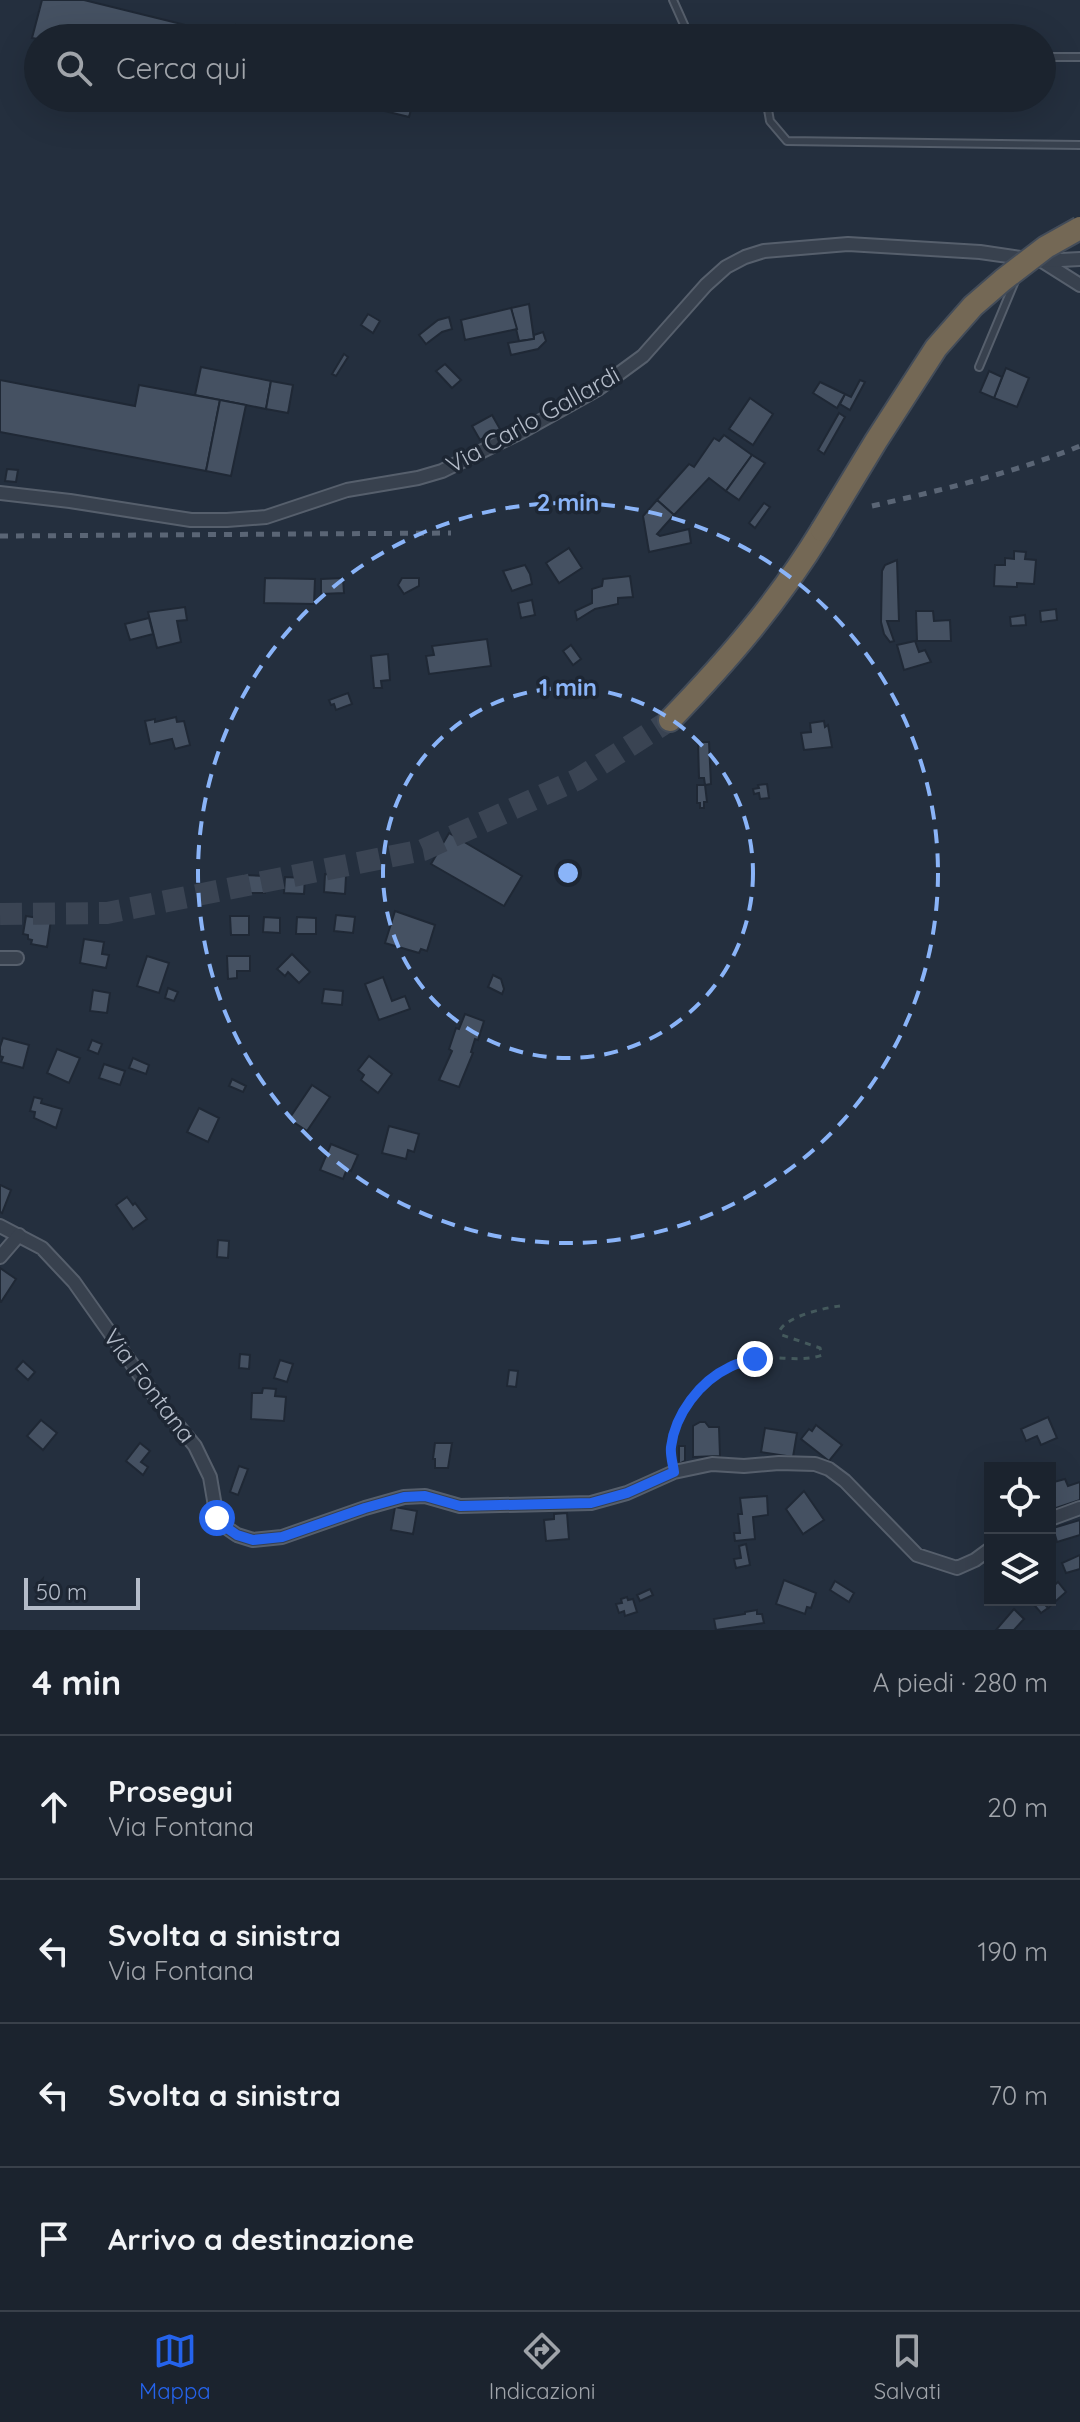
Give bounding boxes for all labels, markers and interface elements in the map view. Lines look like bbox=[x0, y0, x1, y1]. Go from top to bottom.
search box bbox=[24, 24, 1056, 112]
icon: search bbox=[52, 46, 96, 90]
text: Cerca qui bbox=[116, 49, 247, 87]
street label: Via Carlo Gallardi bbox=[441, 359, 624, 479]
text: 2 min bbox=[537, 487, 599, 517]
text: 1 min bbox=[539, 672, 597, 702]
centre of rings bbox=[554, 859, 582, 887]
street label: Via Fontana bbox=[97, 1323, 202, 1448]
route end bbox=[737, 1341, 773, 1377]
map controls bbox=[984, 1462, 1056, 1606]
button: locate bbox=[984, 1462, 1056, 1534]
route start bbox=[199, 1500, 235, 1536]
button: layers bbox=[984, 1534, 1056, 1606]
scale bar bbox=[24, 1574, 140, 1610]
text: 50 m bbox=[36, 1578, 87, 1606]
text: 4 min bbox=[32, 1661, 121, 1704]
text: A piedi · 280 m bbox=[873, 1666, 1048, 1699]
text: Prosegui bbox=[108, 1772, 233, 1810]
icon: ahead bbox=[32, 1785, 76, 1829]
text: 20 m bbox=[987, 1791, 1048, 1824]
text: Via Fontana bbox=[108, 1810, 254, 1843]
text: Svolta a sinistra bbox=[108, 1916, 341, 1954]
icon: left bbox=[32, 1929, 76, 1973]
text: 190 m bbox=[978, 1935, 1048, 1968]
text: Via Fontana bbox=[108, 1954, 254, 1987]
icon: left bbox=[32, 2073, 76, 2117]
text: Svolta a sinistra bbox=[108, 2076, 341, 2114]
text: 70 m bbox=[988, 2079, 1048, 2112]
icon: arrive bbox=[32, 2217, 76, 2261]
text: Arrivo a destinazione bbox=[108, 2220, 414, 2258]
tab: Mappa bbox=[139, 2329, 211, 2405]
tab: Indicazioni bbox=[489, 2329, 596, 2405]
tab: Salvati bbox=[874, 2329, 941, 2405]

